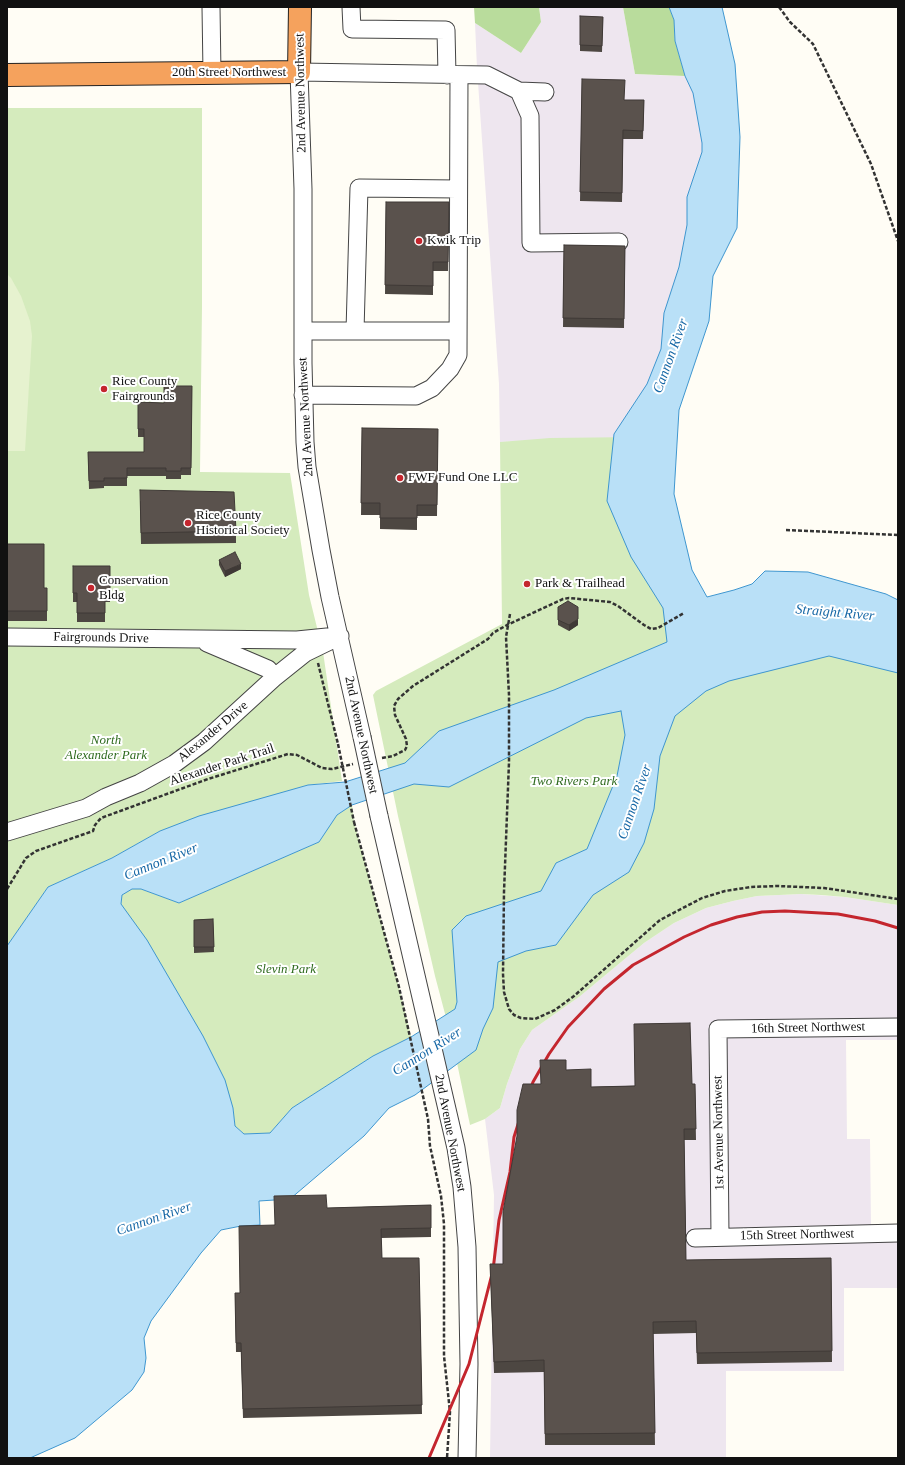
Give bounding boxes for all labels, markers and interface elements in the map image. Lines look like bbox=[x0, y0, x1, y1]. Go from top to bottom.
street label: 2nd Avenue Northwest bbox=[292, 33, 310, 153]
street label: 20th Street Northwest bbox=[172, 65, 286, 81]
place label: Kwik Trip bbox=[427, 233, 481, 249]
marker: Kwik Trip bbox=[414, 236, 424, 246]
water label: Cannon River bbox=[650, 316, 692, 396]
street label: 2nd Avenue Northwest bbox=[295, 357, 317, 477]
place label: Rice County Fairgrounds bbox=[112, 374, 177, 405]
marker: Rice County Fairgrounds bbox=[99, 384, 109, 394]
place label: FWF Fund One LLC bbox=[408, 470, 517, 486]
marker: FWF Fund One LLC bbox=[395, 473, 405, 483]
place label: Rice County Historical Society bbox=[196, 508, 290, 539]
marker: Rice County Historical Society bbox=[183, 518, 193, 528]
place label: Conservation Bldg bbox=[99, 573, 168, 604]
place label: Park & Trailhead bbox=[535, 576, 625, 592]
marker: Park & Trailhead bbox=[522, 579, 532, 589]
marker: Conservation Bldg bbox=[86, 583, 96, 593]
water label: Straight River bbox=[795, 601, 875, 625]
street label: Fairgrounds Drive bbox=[53, 629, 149, 647]
street label: 2nd Avenue Northwest bbox=[341, 675, 381, 795]
street label: Alexander Drive bbox=[175, 698, 251, 766]
park label: North Alexander Park bbox=[65, 733, 147, 764]
street label: Alexander Park Trail bbox=[168, 741, 276, 789]
water label: Cannon River bbox=[614, 762, 656, 842]
park label: Two Rivers Park bbox=[531, 774, 617, 790]
water label: Cannon River bbox=[122, 840, 200, 884]
park label: Slevin Park bbox=[256, 962, 316, 978]
street label: 16th Street Northwest bbox=[751, 1019, 865, 1037]
water label: Cannon River bbox=[389, 1024, 465, 1080]
street label: 2nd Avenue Northwest bbox=[431, 1073, 469, 1193]
street label: 1st Avenue Northwest bbox=[710, 1075, 728, 1191]
water label: Cannon River bbox=[114, 1198, 194, 1240]
street label: 15th Street Northwest bbox=[740, 1226, 854, 1244]

